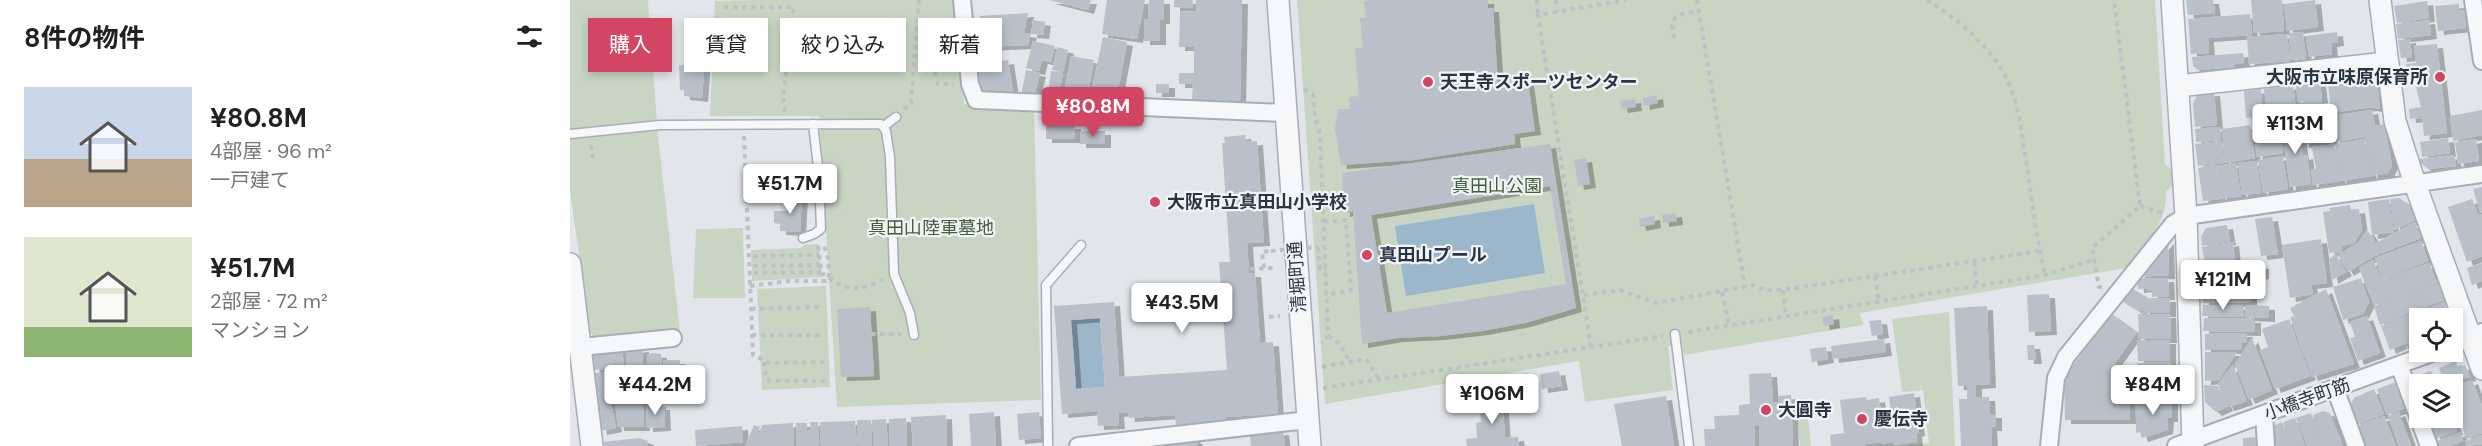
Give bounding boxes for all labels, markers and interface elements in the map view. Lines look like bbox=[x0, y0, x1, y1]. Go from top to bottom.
chip: 購入 bbox=[588, 18, 672, 72]
chip: 賃貸 bbox=[684, 18, 768, 72]
chip: 絞り込み bbox=[780, 18, 906, 72]
chip: 新着 bbox=[918, 18, 1002, 72]
icon: filters bbox=[513, 20, 546, 53]
text: 8件の物件 bbox=[24, 21, 144, 55]
place label: 大阪市立味原保育所 bbox=[2266, 65, 2428, 89]
place label: 天王寺スポーツセンター bbox=[1440, 70, 1638, 94]
marker: 大阪市立味原保育所 bbox=[2433, 70, 2447, 84]
marker: 天王寺スポーツセンター bbox=[1421, 75, 1435, 89]
pin: ¥80.8M bbox=[1044, 87, 1142, 138]
text: ¥80.8M bbox=[1056, 93, 1130, 119]
text: ¥80.8M bbox=[210, 101, 307, 135]
pin: ¥113M bbox=[2253, 104, 2337, 155]
text: ¥113M bbox=[2266, 110, 2324, 136]
icon: home bbox=[72, 111, 144, 183]
text: 4部屋 · 96 m² bbox=[210, 138, 332, 164]
pin: ¥51.7M bbox=[741, 164, 839, 215]
text: 一戸建て bbox=[210, 167, 290, 193]
text: ¥51.7M bbox=[757, 170, 823, 196]
park label: 真田山公園 bbox=[1452, 174, 1542, 198]
place label: 大阪市立真田山小学校 bbox=[1167, 190, 1347, 214]
marker: 大阪市立真田山小学校 bbox=[1148, 195, 1162, 209]
park label: 真田山陸軍墓地 bbox=[868, 216, 994, 240]
street label: 清堀町通 bbox=[1283, 240, 1311, 314]
place label: 真田山プール bbox=[1379, 243, 1487, 267]
marker: 真田山プール bbox=[1360, 248, 1374, 262]
text: ¥51.7M bbox=[210, 251, 295, 285]
pin: ¥121M bbox=[2181, 260, 2265, 311]
icon: home bbox=[72, 261, 144, 333]
text: ¥121M bbox=[2195, 266, 2251, 292]
pin: ¥43.5M bbox=[1133, 283, 1231, 334]
text: 2部屋 · 72 m² bbox=[210, 288, 328, 314]
text: ¥43.5M bbox=[1145, 289, 1219, 315]
map controls bbox=[2409, 308, 2463, 428]
button: locate bbox=[2409, 308, 2463, 362]
text: マンション bbox=[210, 317, 310, 343]
pin: ¥44.2M bbox=[606, 365, 704, 416]
pin: ¥84M bbox=[2117, 365, 2189, 416]
text: ¥44.2M bbox=[618, 371, 692, 397]
text: ¥84M bbox=[2125, 371, 2181, 397]
street label: 小橋寺町筋 bbox=[2261, 372, 2353, 426]
pin: ¥106M bbox=[1450, 374, 1534, 425]
button: layers bbox=[2409, 374, 2463, 428]
text: ¥106M bbox=[1460, 380, 1524, 406]
place label: 大圓寺 bbox=[1778, 398, 1832, 422]
marker: 大圓寺 bbox=[1759, 403, 1773, 417]
place label: 慶伝寺 bbox=[1874, 407, 1928, 431]
marker: 慶伝寺 bbox=[1855, 412, 1869, 426]

